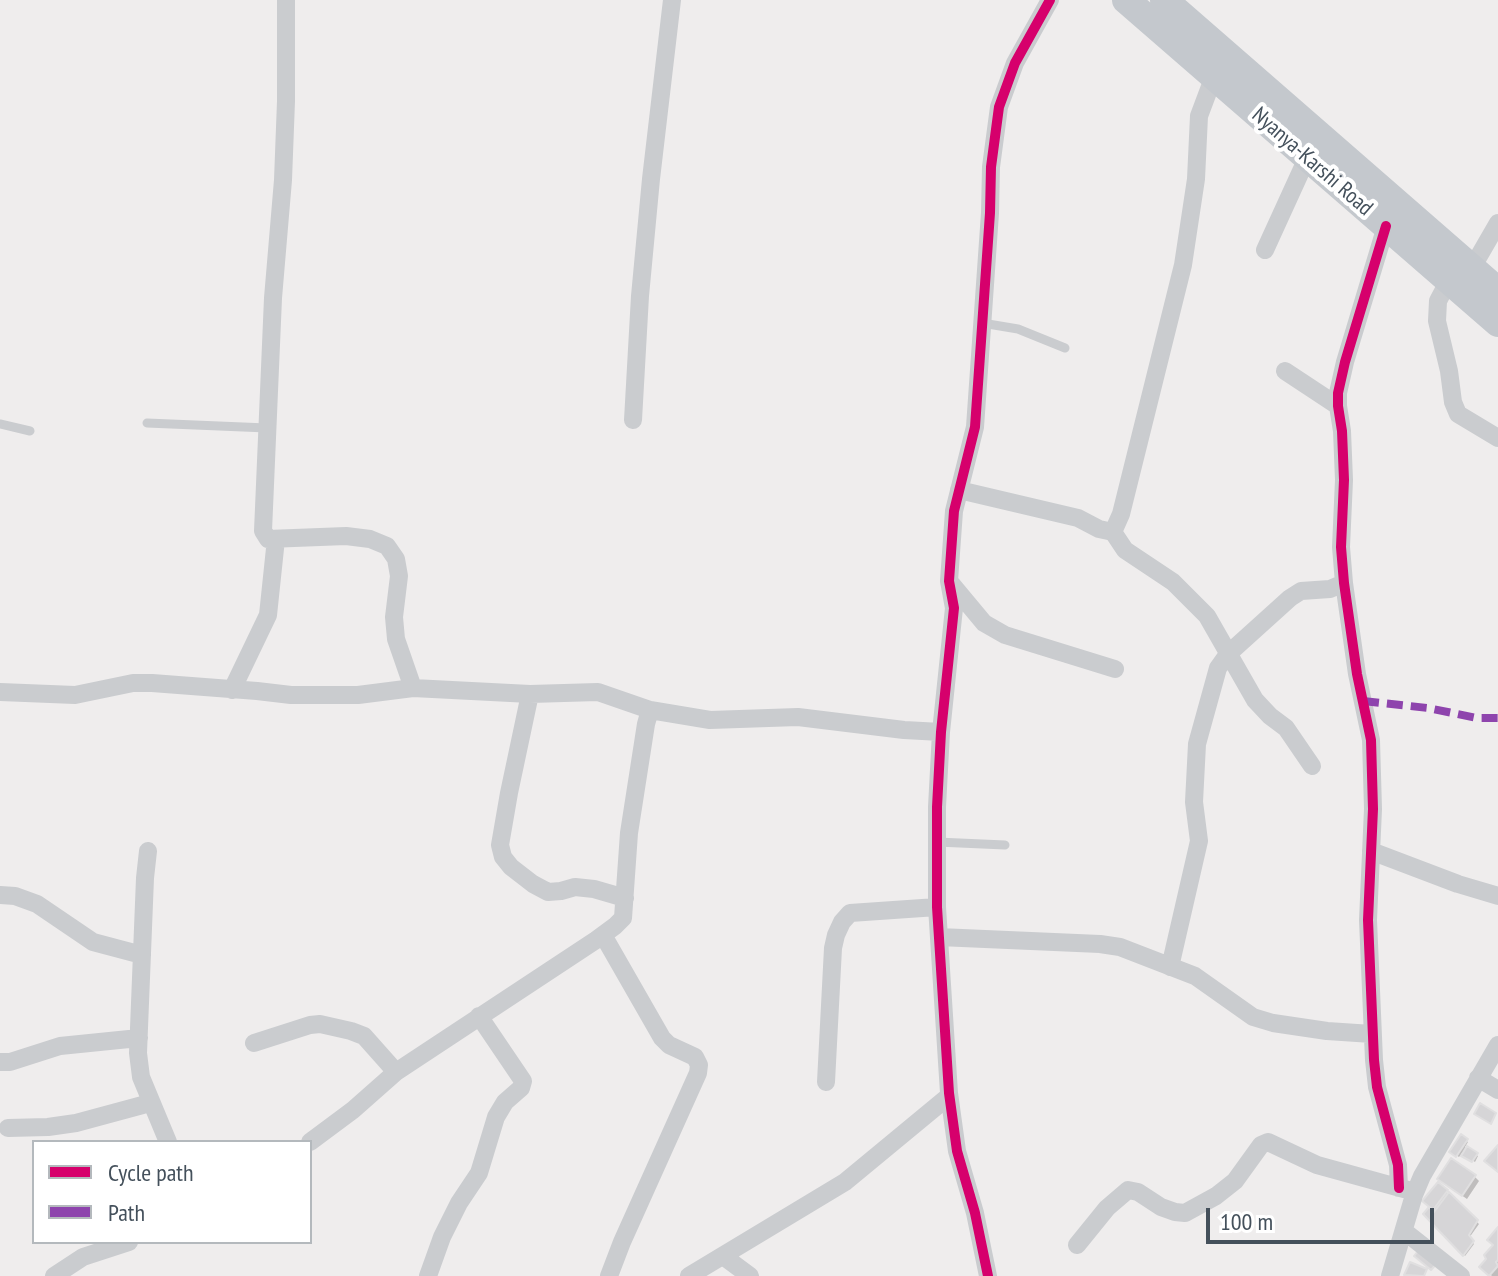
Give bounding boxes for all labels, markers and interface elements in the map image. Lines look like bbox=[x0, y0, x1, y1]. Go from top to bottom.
street label: Nyanya-Karshi Road bbox=[1246, 102, 1378, 222]
legend bbox=[32, 1140, 312, 1244]
text: Cycle path bbox=[108, 1157, 194, 1188]
scale bar bbox=[1210, 1192, 1438, 1242]
text: Path bbox=[108, 1197, 145, 1228]
text: 100 m bbox=[1220, 1206, 1273, 1237]

